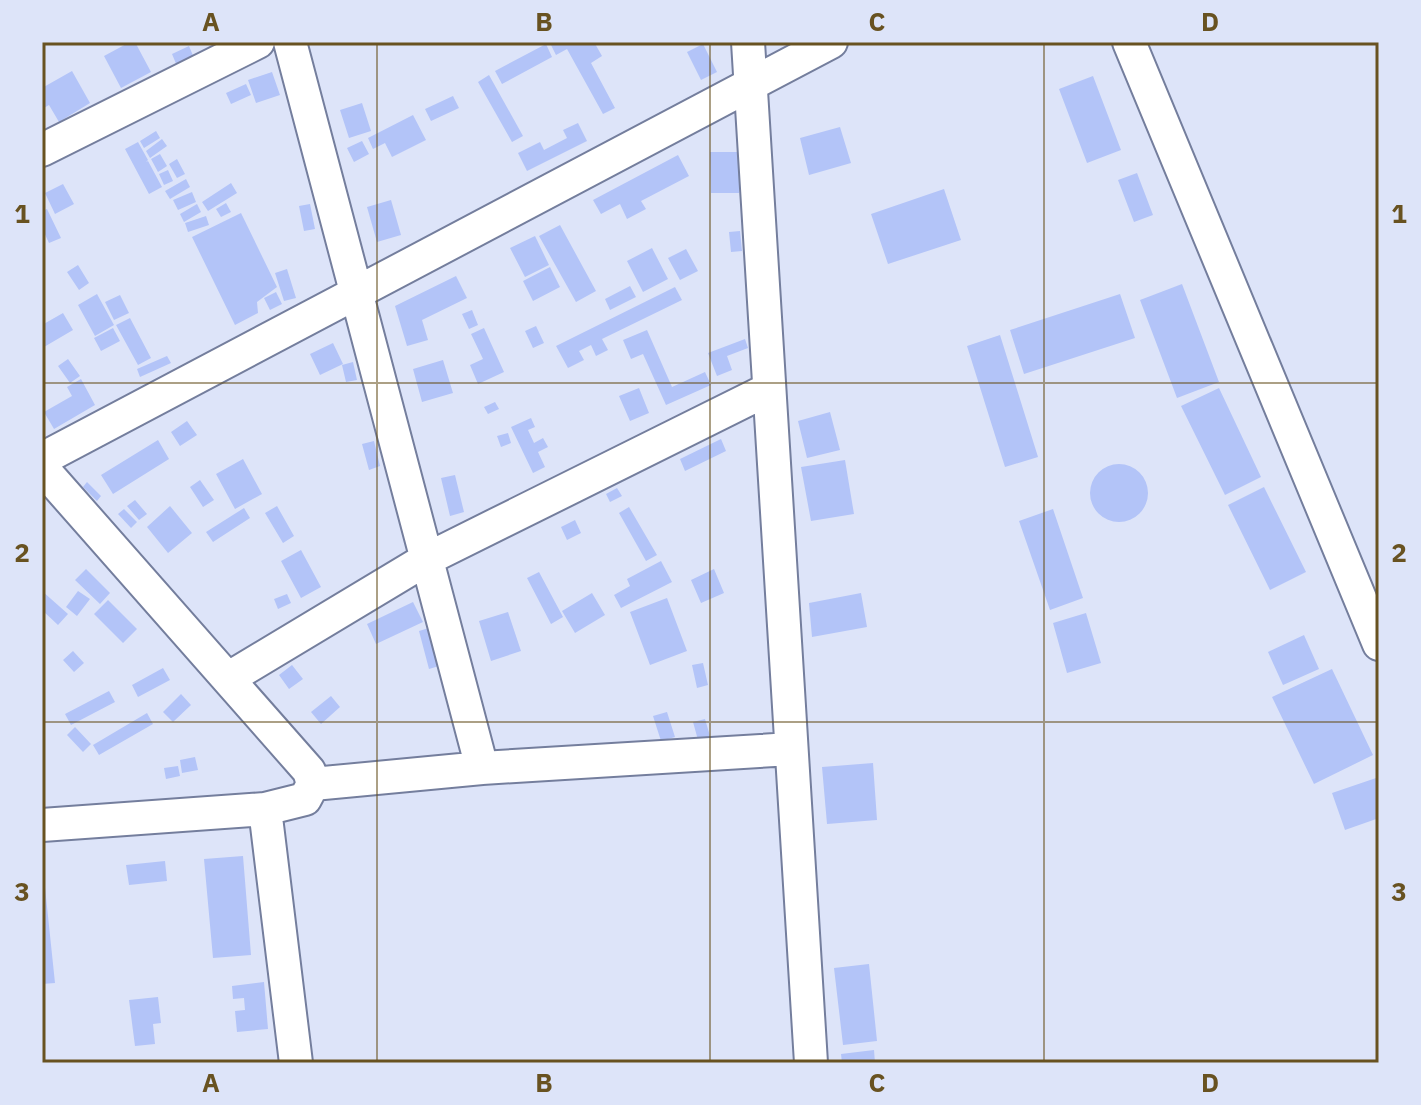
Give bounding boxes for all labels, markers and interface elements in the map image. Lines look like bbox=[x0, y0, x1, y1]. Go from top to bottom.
text: A bbox=[202, 4, 220, 38]
text: B bbox=[535, 4, 553, 38]
text: C bbox=[869, 4, 886, 38]
text: D bbox=[1201, 4, 1219, 38]
text: 1 bbox=[14, 196, 30, 230]
text: 1 bbox=[1391, 196, 1407, 230]
text: 2 bbox=[14, 535, 30, 569]
text: 2 bbox=[1391, 535, 1407, 569]
text: 3 bbox=[14, 874, 30, 908]
text: 3 bbox=[1391, 874, 1407, 908]
text: A bbox=[202, 1065, 220, 1099]
text: B bbox=[535, 1065, 553, 1099]
text: C bbox=[869, 1065, 886, 1099]
text: D bbox=[1201, 1065, 1219, 1099]

